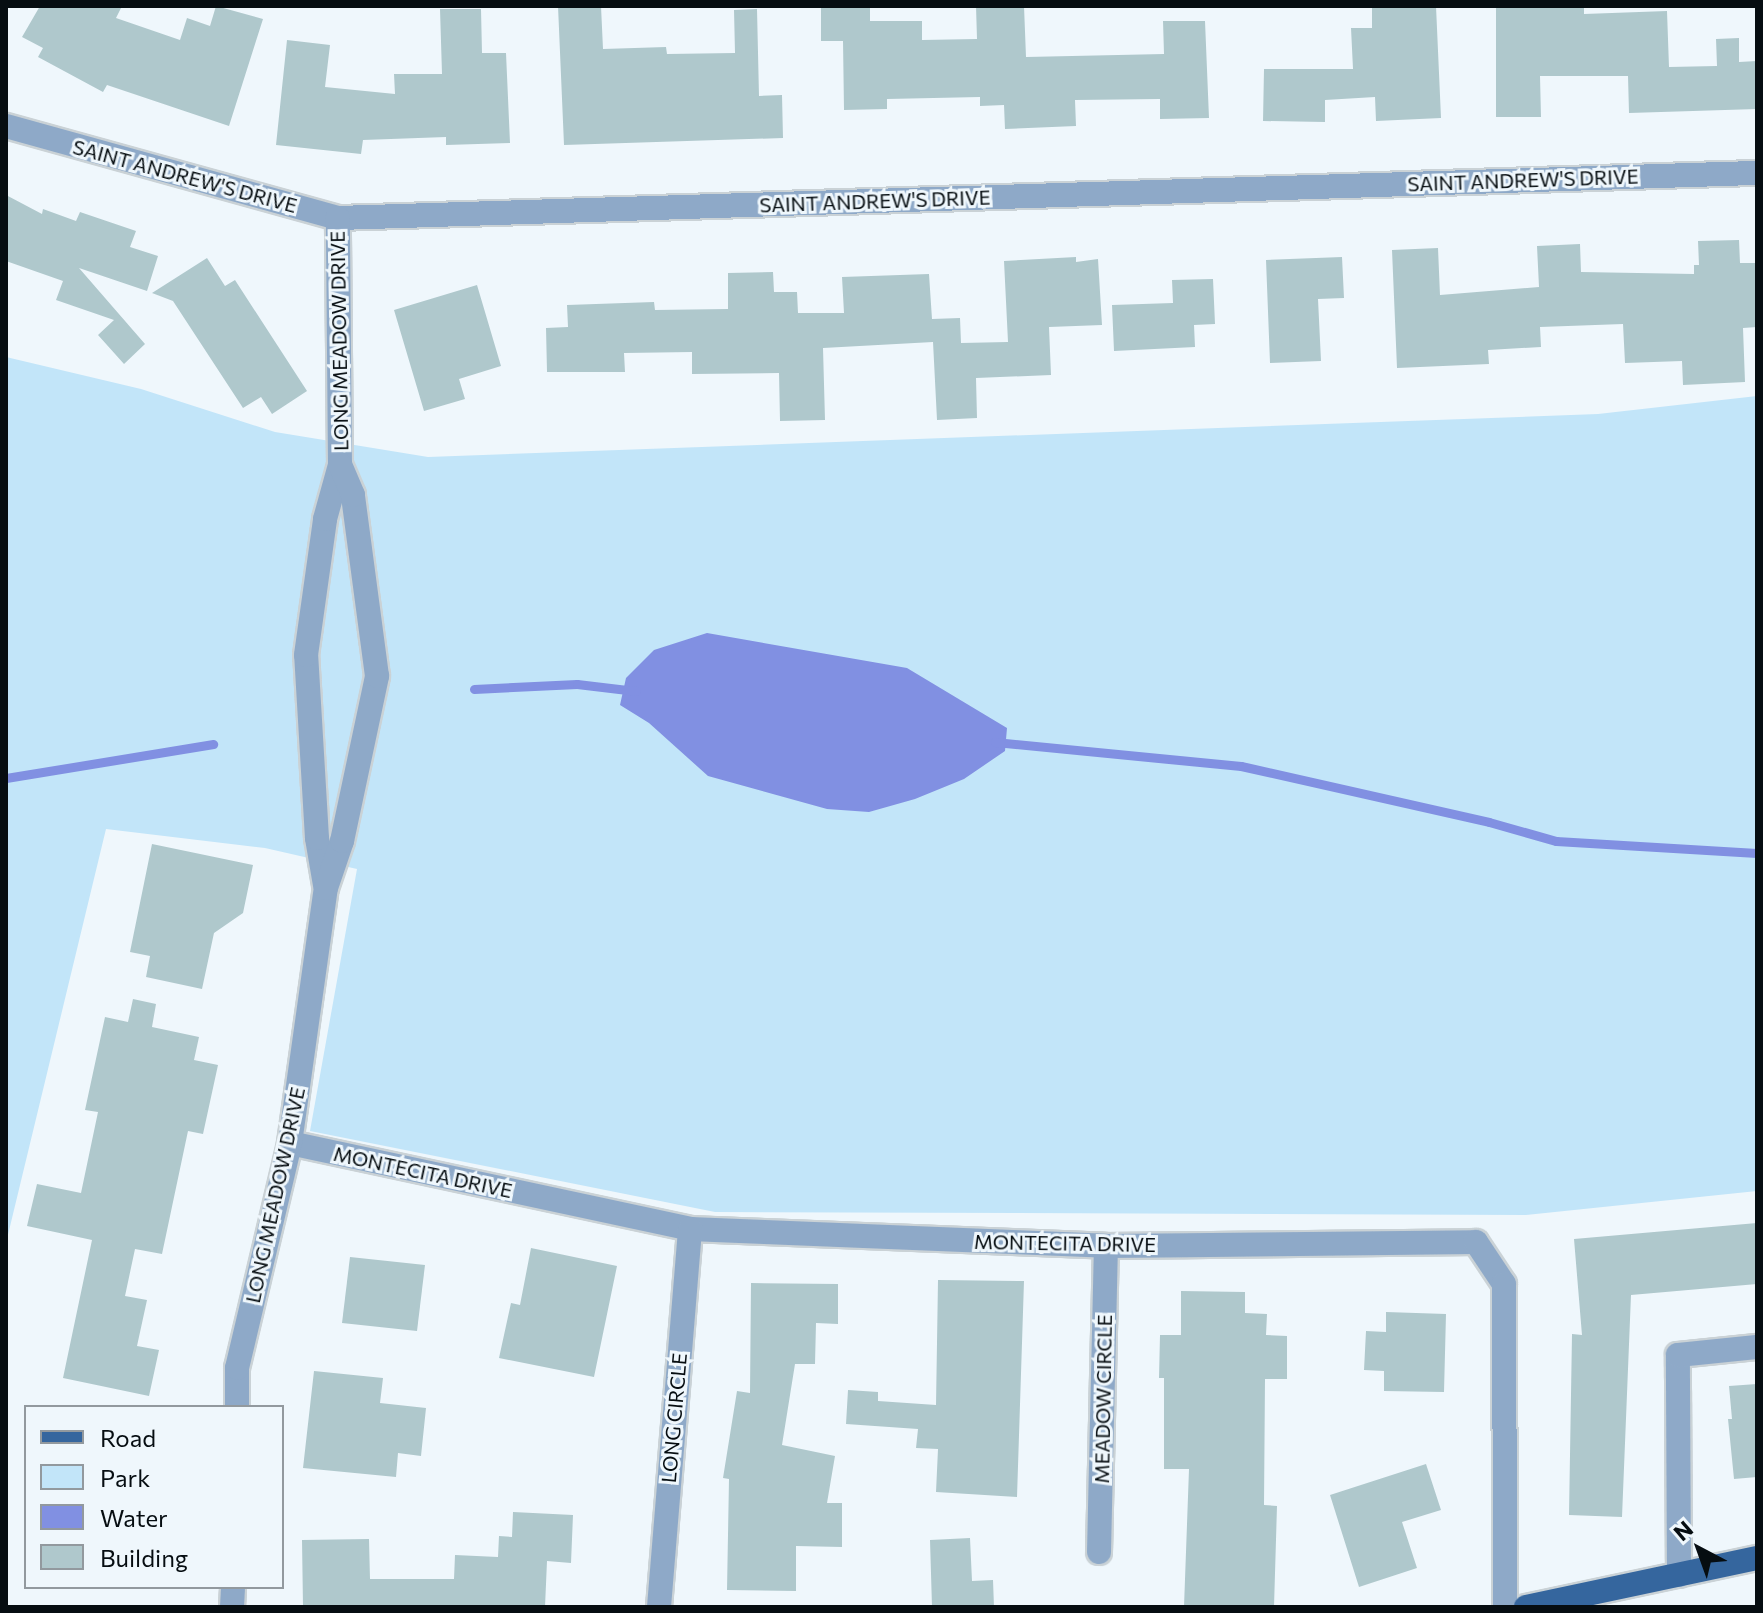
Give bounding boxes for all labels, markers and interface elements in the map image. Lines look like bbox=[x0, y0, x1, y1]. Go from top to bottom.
street label: SAINT ANDREW'S DRIVE bbox=[70, 135, 300, 217]
street label: SAINT ANDREW'S DRIVE bbox=[1407, 164, 1639, 196]
street label: SAINT ANDREW'S DRIVE bbox=[759, 185, 991, 217]
street label: LONG MEADOW DRIVE bbox=[325, 231, 353, 451]
street label: LONG MEADOW DRIVE bbox=[240, 1085, 310, 1305]
street label: MONTECITA DRIVE bbox=[331, 1141, 515, 1203]
street label: MONTECITA DRIVE bbox=[974, 1229, 1156, 1257]
street label: MEADOW CIRCLE bbox=[1090, 1314, 1116, 1484]
street label: LONG CIRCLE bbox=[656, 1352, 692, 1484]
legend bbox=[24, 1405, 284, 1589]
text: Road bbox=[100, 1423, 156, 1452]
text: Park bbox=[100, 1463, 150, 1492]
text: Water bbox=[100, 1503, 168, 1532]
north arrow bbox=[1659, 1509, 1739, 1589]
text: N bbox=[1668, 1515, 1698, 1546]
text: Building bbox=[100, 1543, 188, 1572]

